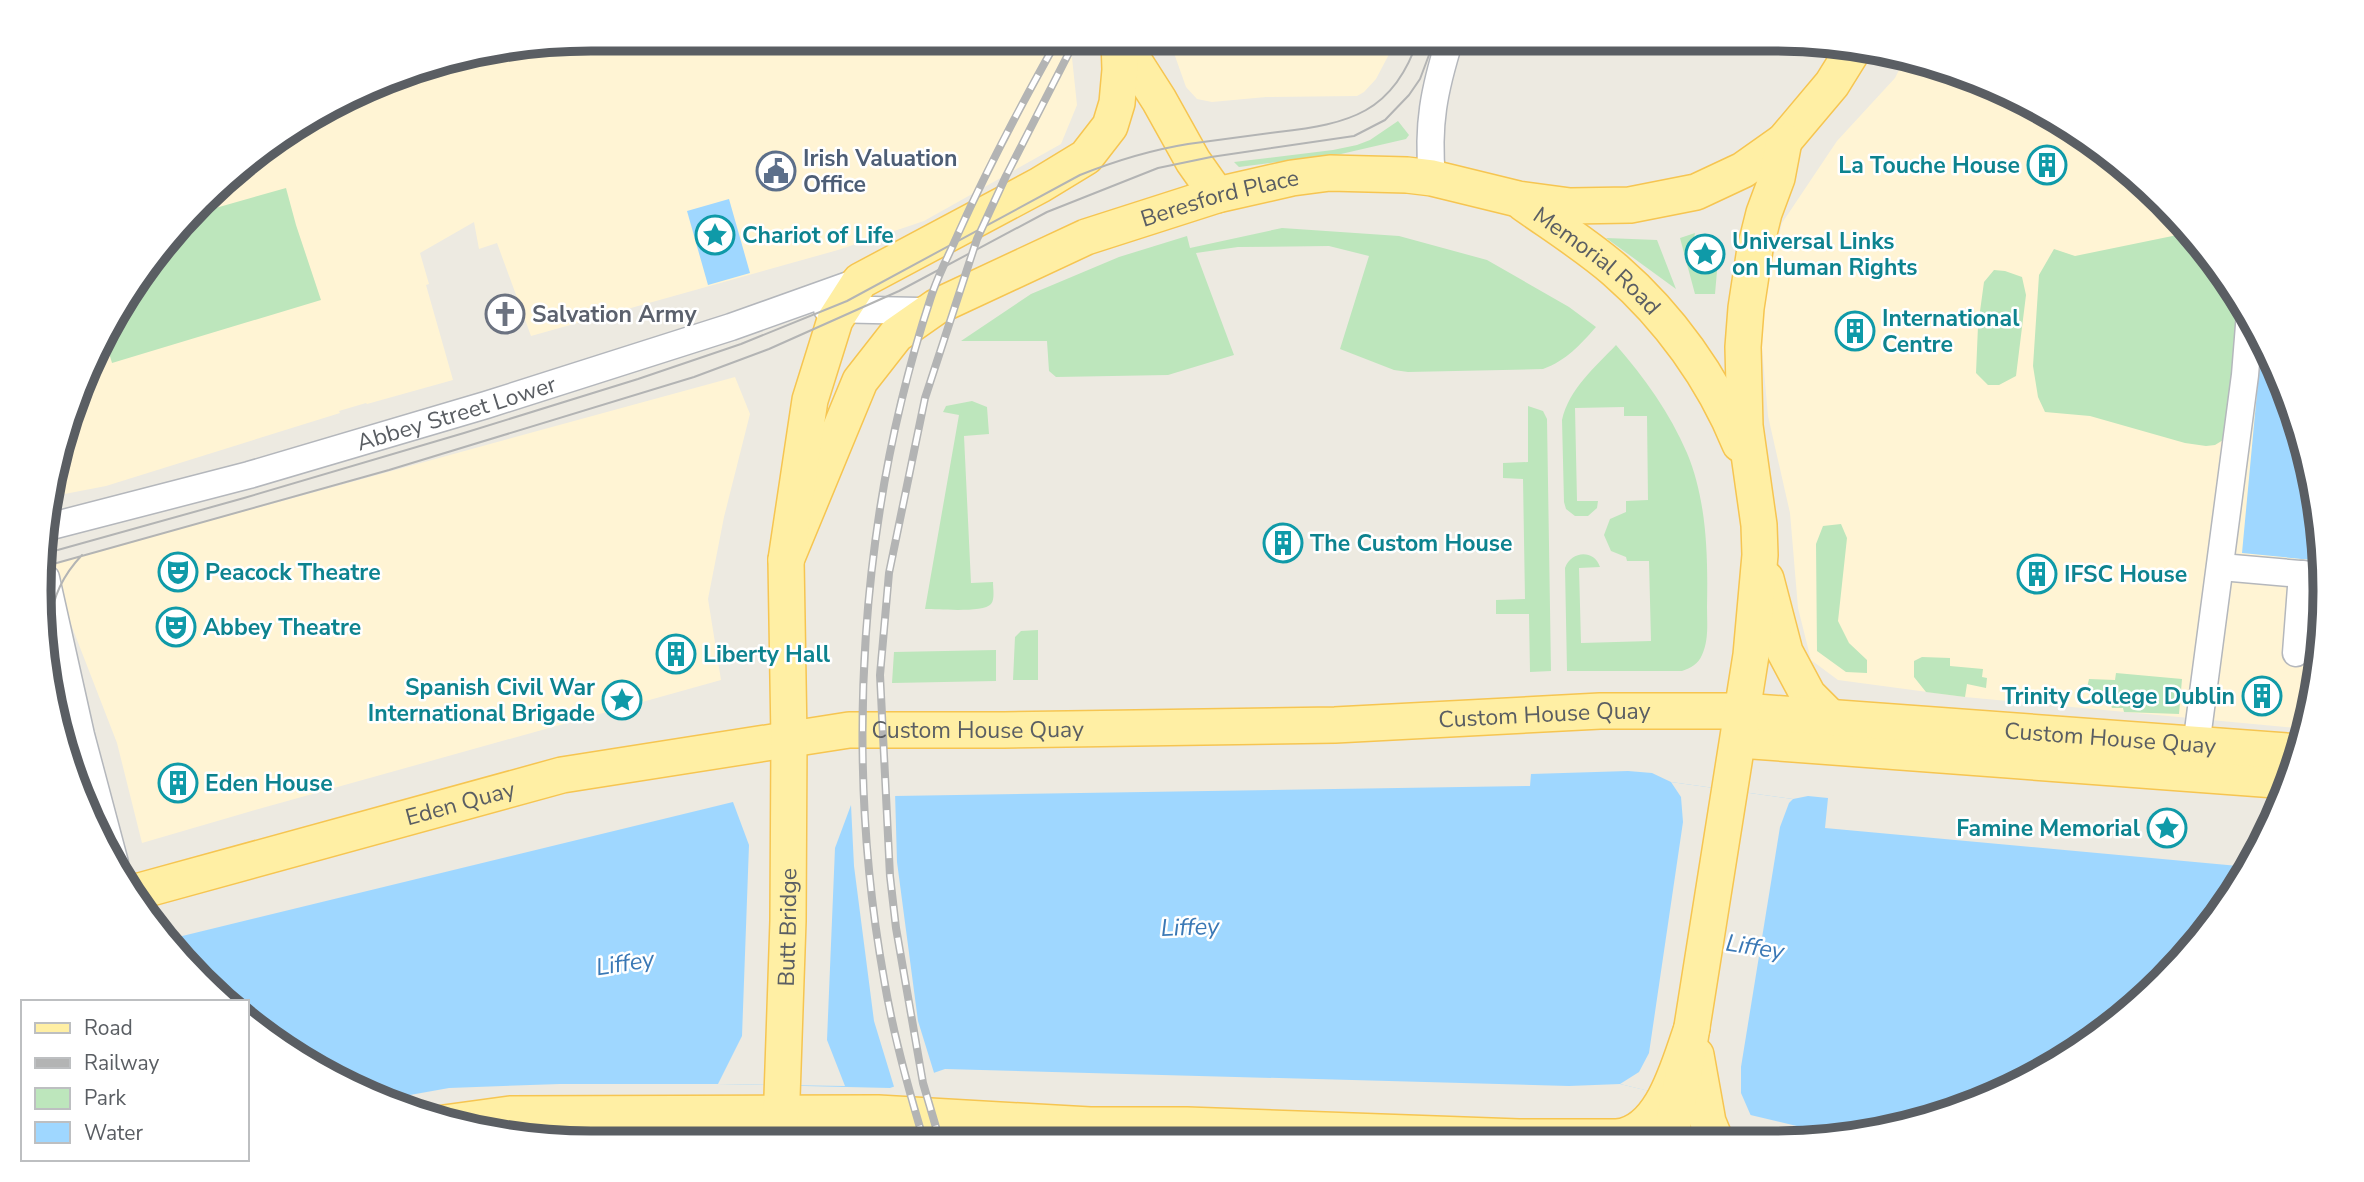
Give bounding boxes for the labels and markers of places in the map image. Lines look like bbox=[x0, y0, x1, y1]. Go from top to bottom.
place label: Irish Valuation Office bbox=[803, 143, 957, 200]
building icon: La Touche House bbox=[2026, 144, 2068, 186]
public building icon: Irish Valuation Office bbox=[755, 150, 797, 192]
place label: La Touche House bbox=[1838, 150, 2020, 181]
place icon: Chariot of Life bbox=[694, 214, 736, 256]
place label: Chariot of Life bbox=[742, 220, 894, 251]
place label: Universal Links on Human Rights bbox=[1732, 226, 1917, 283]
place icon: Universal Links on Human Rights bbox=[1684, 233, 1726, 275]
church icon: Salvation Army bbox=[484, 293, 526, 335]
place label: Salvation Army bbox=[532, 299, 697, 330]
place label: International Centre bbox=[1882, 303, 2020, 360]
building icon: International Centre bbox=[1834, 310, 1876, 352]
building icon: The Custom House bbox=[1262, 522, 1304, 564]
place label: The Custom House bbox=[1310, 528, 1513, 559]
theatre icon: Peacock Theatre bbox=[157, 551, 199, 593]
building icon: IFSC House bbox=[2016, 553, 2058, 595]
place label: Peacock Theatre bbox=[205, 557, 381, 588]
place label: IFSC House bbox=[2064, 559, 2187, 590]
theatre icon: Abbey Theatre bbox=[155, 606, 197, 648]
place label: Abbey Theatre bbox=[203, 612, 361, 643]
building icon: Liberty Hall bbox=[655, 633, 697, 675]
place label: Liberty Hall bbox=[703, 639, 831, 670]
place label: Spanish Civil War International Brigade bbox=[368, 672, 595, 729]
building icon: Trinity College Dublin bbox=[2241, 675, 2283, 717]
place icon: Spanish Civil War International Brigade bbox=[601, 679, 643, 721]
place label: Trinity College Dublin bbox=[2002, 681, 2235, 712]
building icon: Eden House bbox=[157, 762, 199, 804]
place label: Eden House bbox=[205, 768, 333, 799]
place icon: Famine Memorial bbox=[2146, 807, 2188, 849]
place label: Famine Memorial bbox=[1956, 813, 2141, 844]

